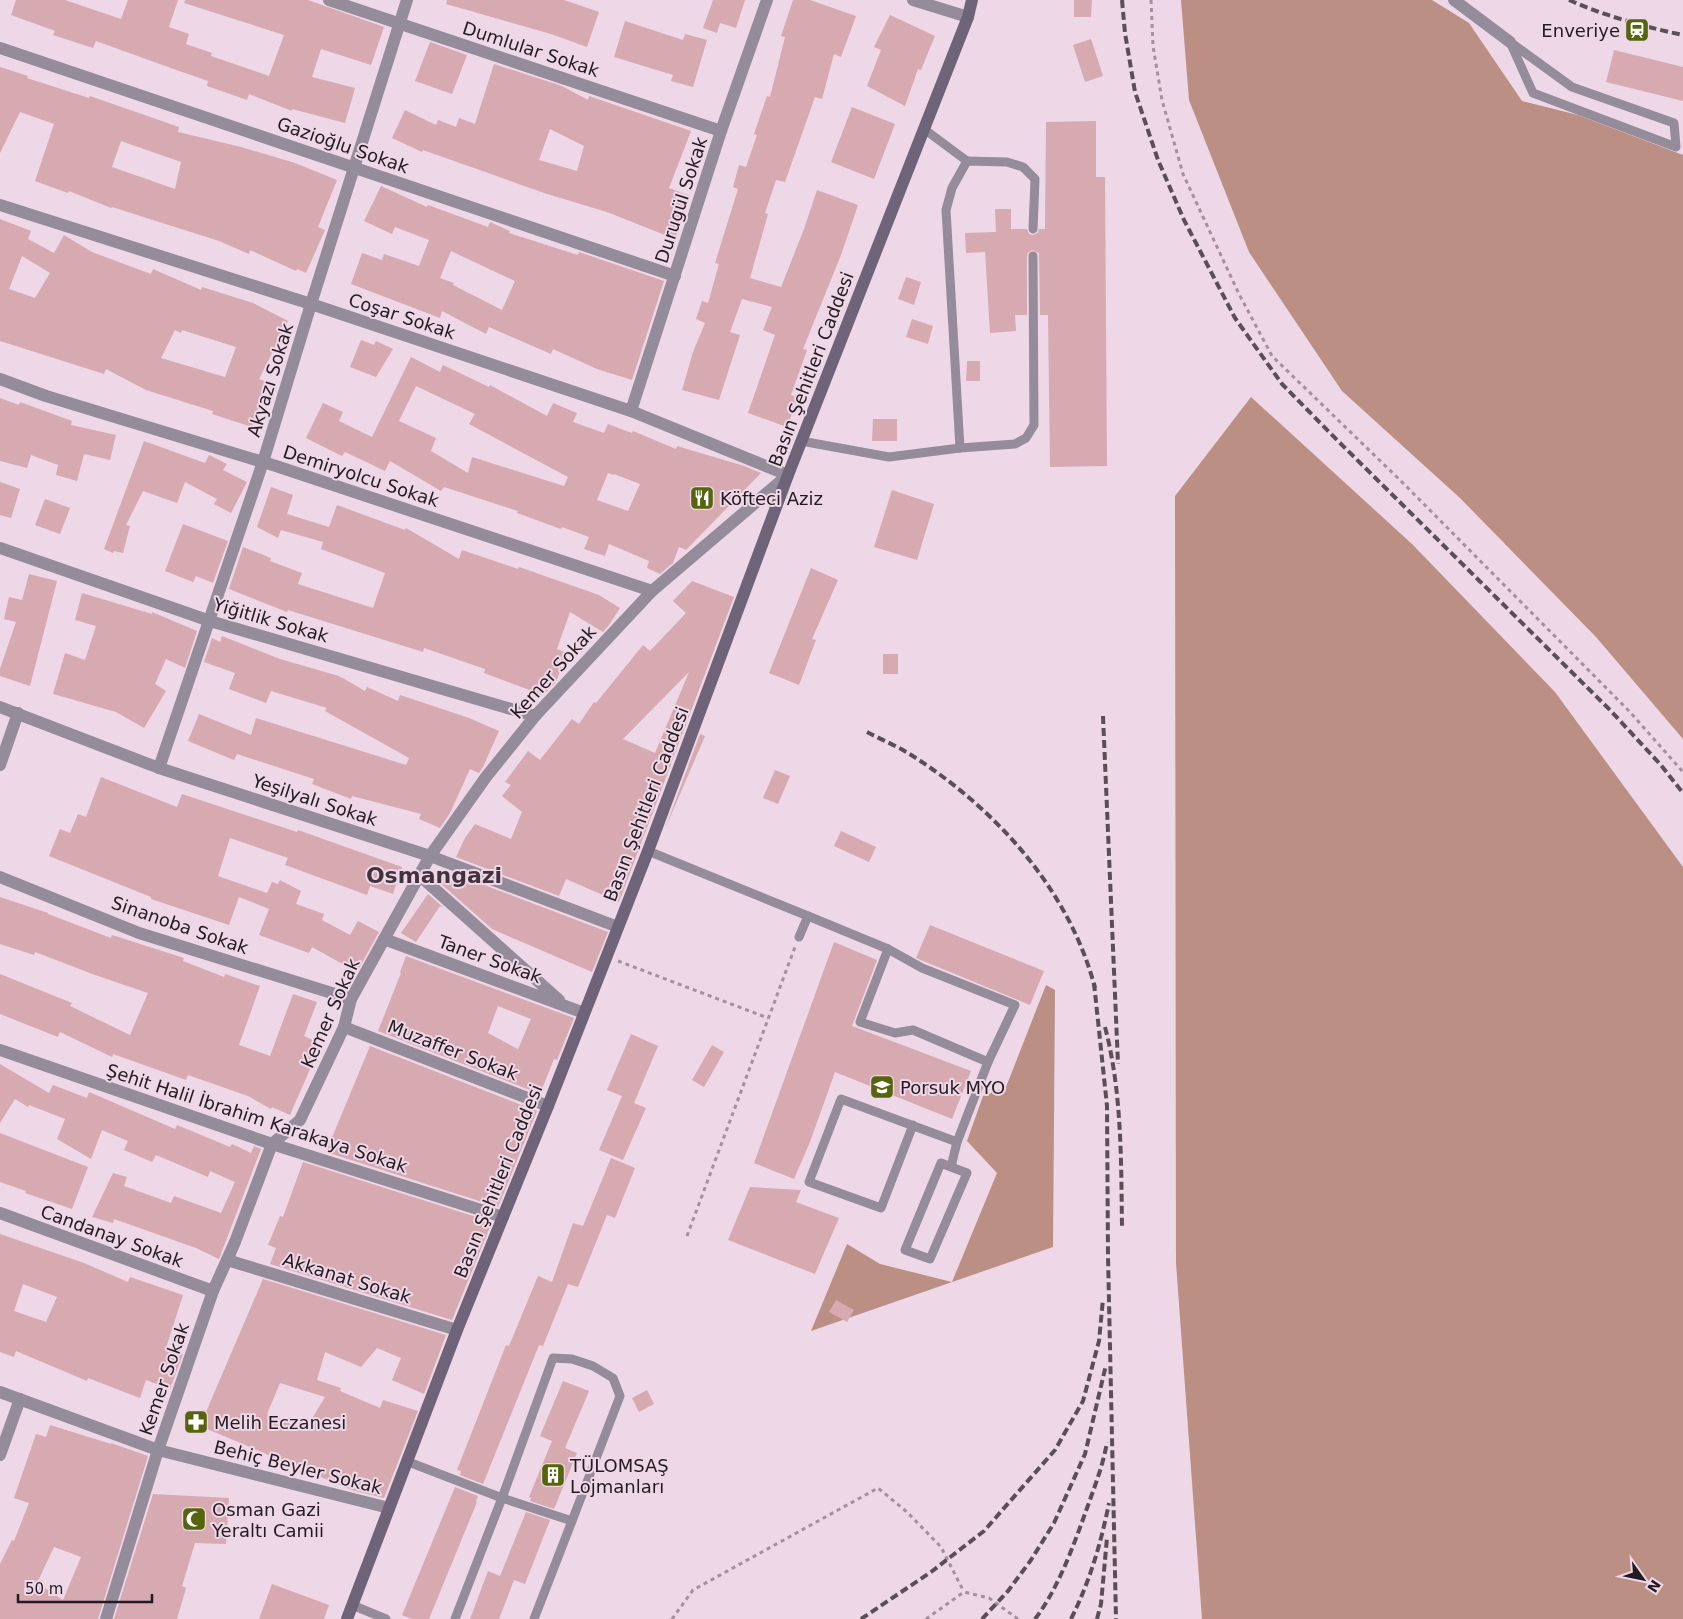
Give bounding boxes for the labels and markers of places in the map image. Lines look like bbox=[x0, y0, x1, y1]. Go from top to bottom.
station icon: Enveriye bbox=[1624, 17, 1650, 43]
place label: Enveriye bbox=[1541, 20, 1620, 41]
restaurant icon: Köfteci Aziz bbox=[689, 485, 715, 511]
place label: Köfteci Aziz bbox=[720, 488, 823, 509]
school or university icon: Porsuk MYO bbox=[869, 1074, 895, 1100]
place label: Porsuk MYO bbox=[900, 1077, 1005, 1098]
pharmacy icon: Melih Eczanesi bbox=[183, 1409, 209, 1435]
place label: Melih Eczanesi bbox=[214, 1412, 346, 1433]
place label: TÜLOMSAŞ Lojmanları bbox=[569, 1455, 669, 1497]
building icon: TÜLOMSAŞ Lojmanları bbox=[540, 1462, 566, 1488]
place label: Osman Gazi Yeraltı Camii bbox=[211, 1499, 324, 1541]
mosque icon: Osman Gazi Yeraltı Camii bbox=[181, 1506, 207, 1532]

